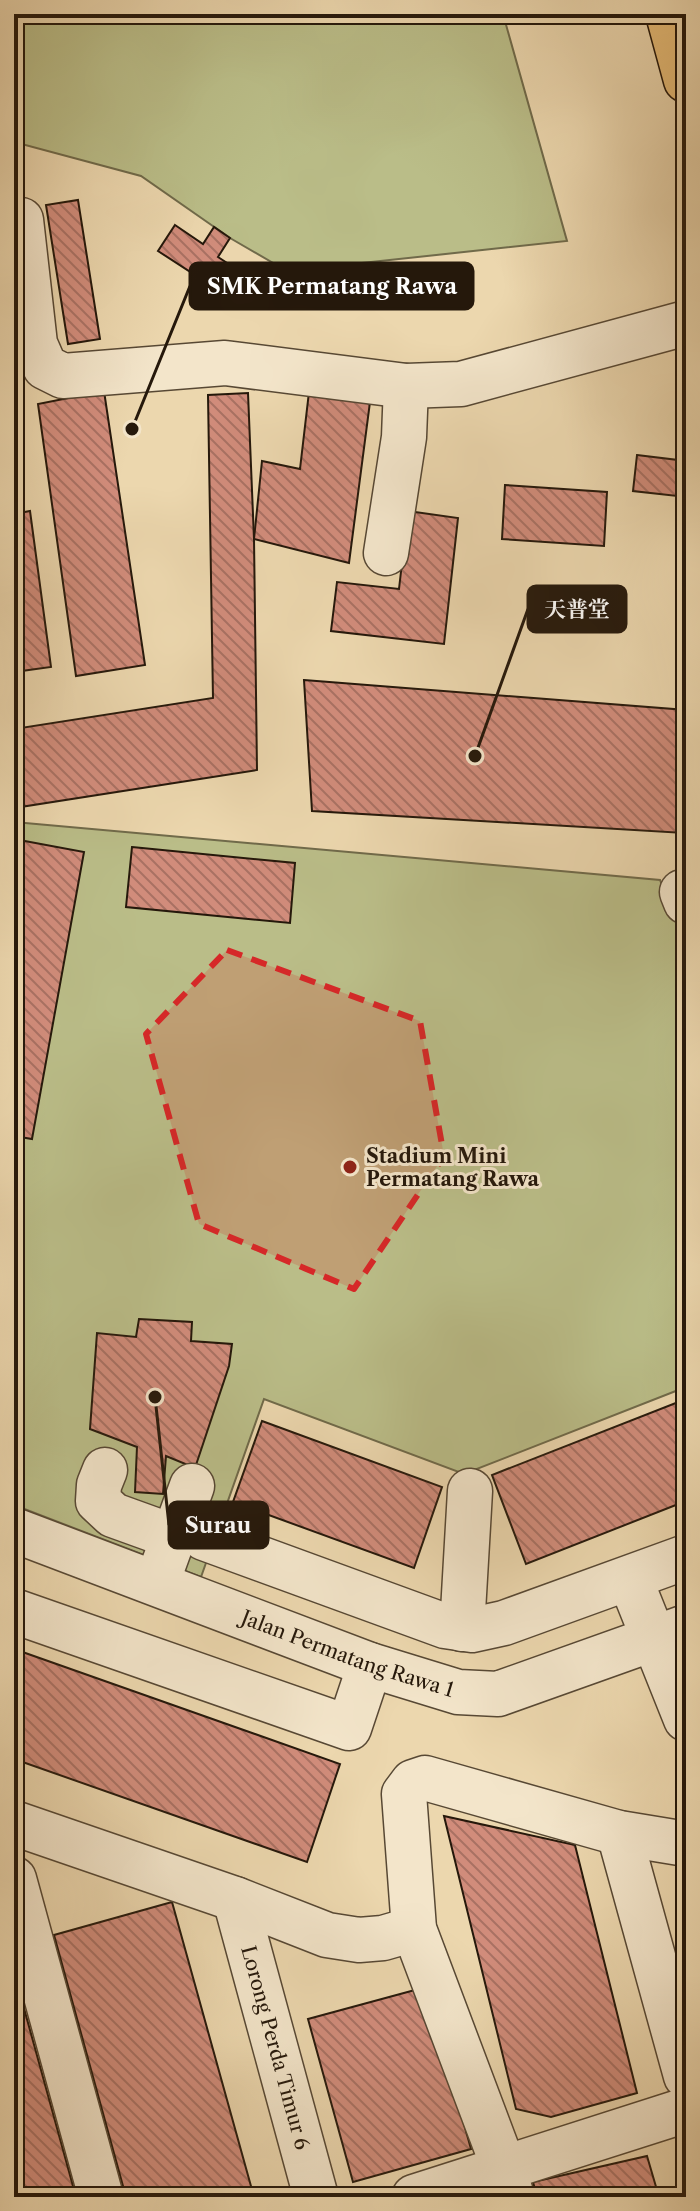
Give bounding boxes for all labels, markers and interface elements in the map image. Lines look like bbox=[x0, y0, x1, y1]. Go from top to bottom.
callout: SMK Permatang Rawa bbox=[190, 263, 473, 309]
text: SMK Permatang Rawa bbox=[207, 273, 457, 300]
callout: 天普堂 bbox=[528, 586, 626, 632]
text: 天普堂 bbox=[544, 596, 610, 623]
place label: Stadium Mini Permatang Rawa bbox=[366, 1144, 539, 1191]
marker: Stadium Mini Permatang Rawa bbox=[341, 1158, 359, 1176]
callout: Surau bbox=[169, 1502, 268, 1548]
text: Surau bbox=[185, 1512, 252, 1539]
street label: Jalan Permatang Rawa 1 bbox=[235, 1604, 458, 1702]
street label: Lorong Perda Timur 6 bbox=[236, 1943, 315, 2152]

